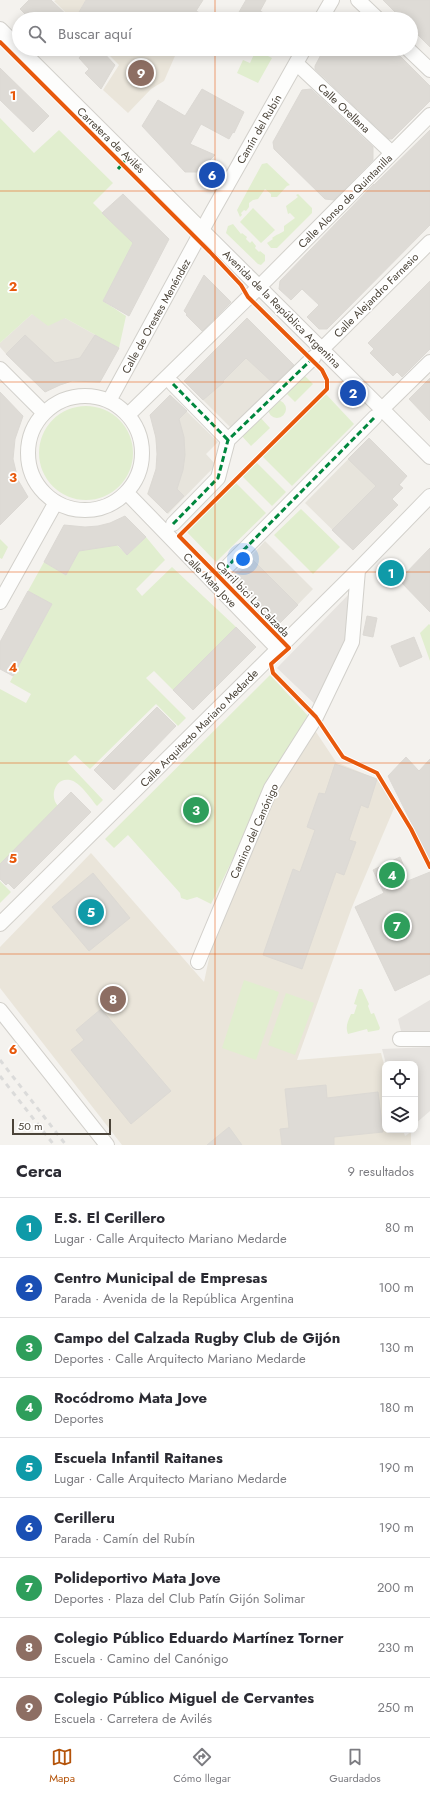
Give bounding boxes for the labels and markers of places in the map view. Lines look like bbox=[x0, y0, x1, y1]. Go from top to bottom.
pin: 9 bbox=[128, 58, 154, 88]
pin: 6 bbox=[199, 160, 225, 190]
pin: 2 bbox=[340, 378, 366, 408]
pin: 1 bbox=[378, 558, 404, 588]
pin: 3 bbox=[183, 795, 209, 825]
pin: 4 bbox=[379, 860, 405, 890]
pin: 5 bbox=[78, 897, 104, 927]
pin: 7 bbox=[384, 911, 410, 941]
pin: 8 bbox=[100, 984, 126, 1014]

